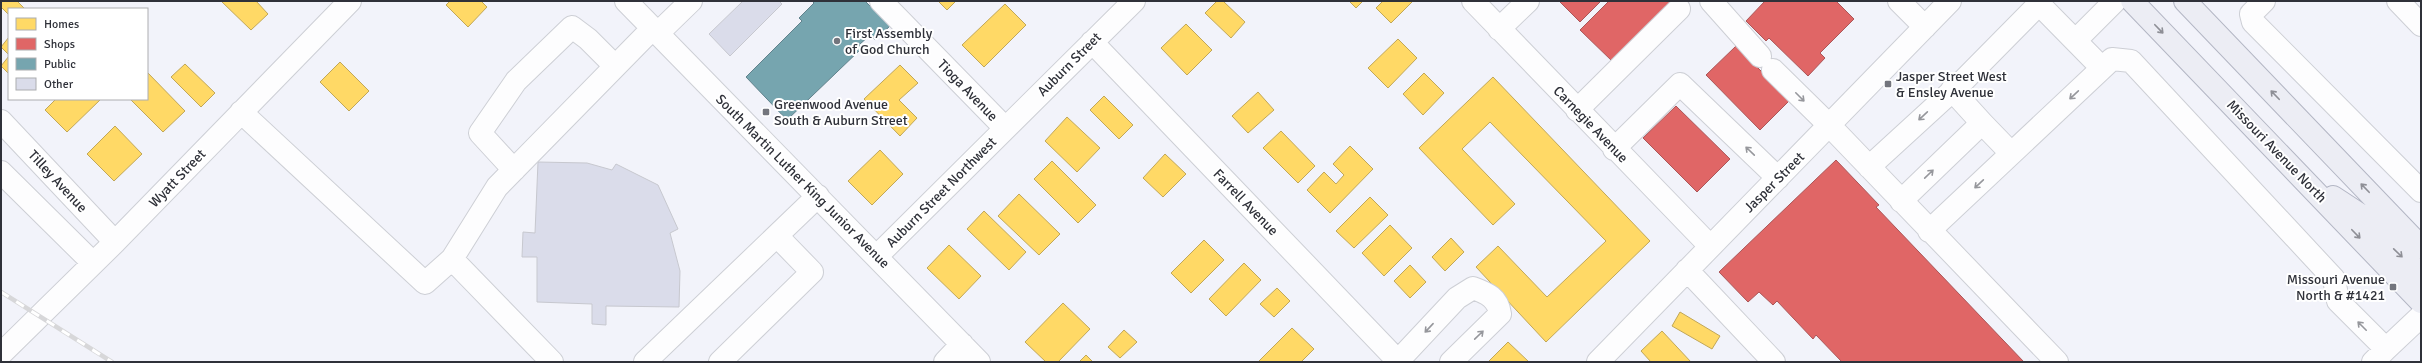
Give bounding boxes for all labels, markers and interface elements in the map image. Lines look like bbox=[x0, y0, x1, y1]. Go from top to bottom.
legend bbox=[8, 8, 148, 100]
text: Homes bbox=[44, 17, 79, 32]
one-way arrow bbox=[2154, 24, 2164, 34]
place label: First Assembly of God Church bbox=[845, 25, 933, 58]
street label: Auburn Street bbox=[1034, 29, 1105, 100]
marker: First Assembly of God Church bbox=[832, 36, 842, 46]
text: Shops bbox=[44, 37, 75, 52]
street label: Tioga Avenue bbox=[934, 56, 1001, 125]
text: Public bbox=[44, 57, 76, 72]
place label: Jasper Street West & Ensley Avenue bbox=[1896, 68, 2007, 101]
text: Other bbox=[44, 77, 74, 92]
marker: Jasper Street West & Ensley Avenue bbox=[1883, 79, 1893, 89]
street label: Carnegie Avenue bbox=[1550, 82, 1632, 166]
one-way arrow bbox=[2069, 90, 2079, 99]
one-way arrow bbox=[2271, 90, 2280, 100]
street label: South Martin Luther King Junior Avenue bbox=[712, 91, 893, 272]
one-way arrow bbox=[1796, 92, 1805, 102]
place label: Greenwood Avenue South & Auburn Street bbox=[774, 96, 908, 129]
street label: Missouri Avenue North bbox=[2223, 96, 2330, 206]
marker: Greenwood Avenue South & Auburn Street bbox=[761, 107, 771, 117]
one-way arrow bbox=[1918, 112, 1929, 121]
street label: Auburn Street Northwest bbox=[883, 134, 1000, 251]
street label: Wyatt Street bbox=[145, 146, 209, 211]
one-way arrow bbox=[1745, 146, 1755, 156]
street label: Tilley Avenue bbox=[25, 147, 91, 216]
street label: Jasper Street bbox=[1741, 149, 1808, 216]
street label: Farrell Avenue bbox=[1210, 166, 1282, 239]
one-way arrow bbox=[1924, 170, 1934, 179]
one-way arrow bbox=[1974, 179, 1984, 189]
one-way arrow bbox=[2360, 183, 2370, 193]
one-way arrow bbox=[2351, 229, 2361, 239]
one-way arrow bbox=[2392, 248, 2402, 257]
place label: Missouri Avenue North & #1421 bbox=[2287, 271, 2385, 304]
marker: Missouri Avenue North & #1421 bbox=[2388, 282, 2398, 292]
one-way arrow bbox=[2357, 321, 2367, 331]
one-way arrow bbox=[1424, 323, 1434, 333]
one-way arrow bbox=[1474, 330, 1484, 340]

